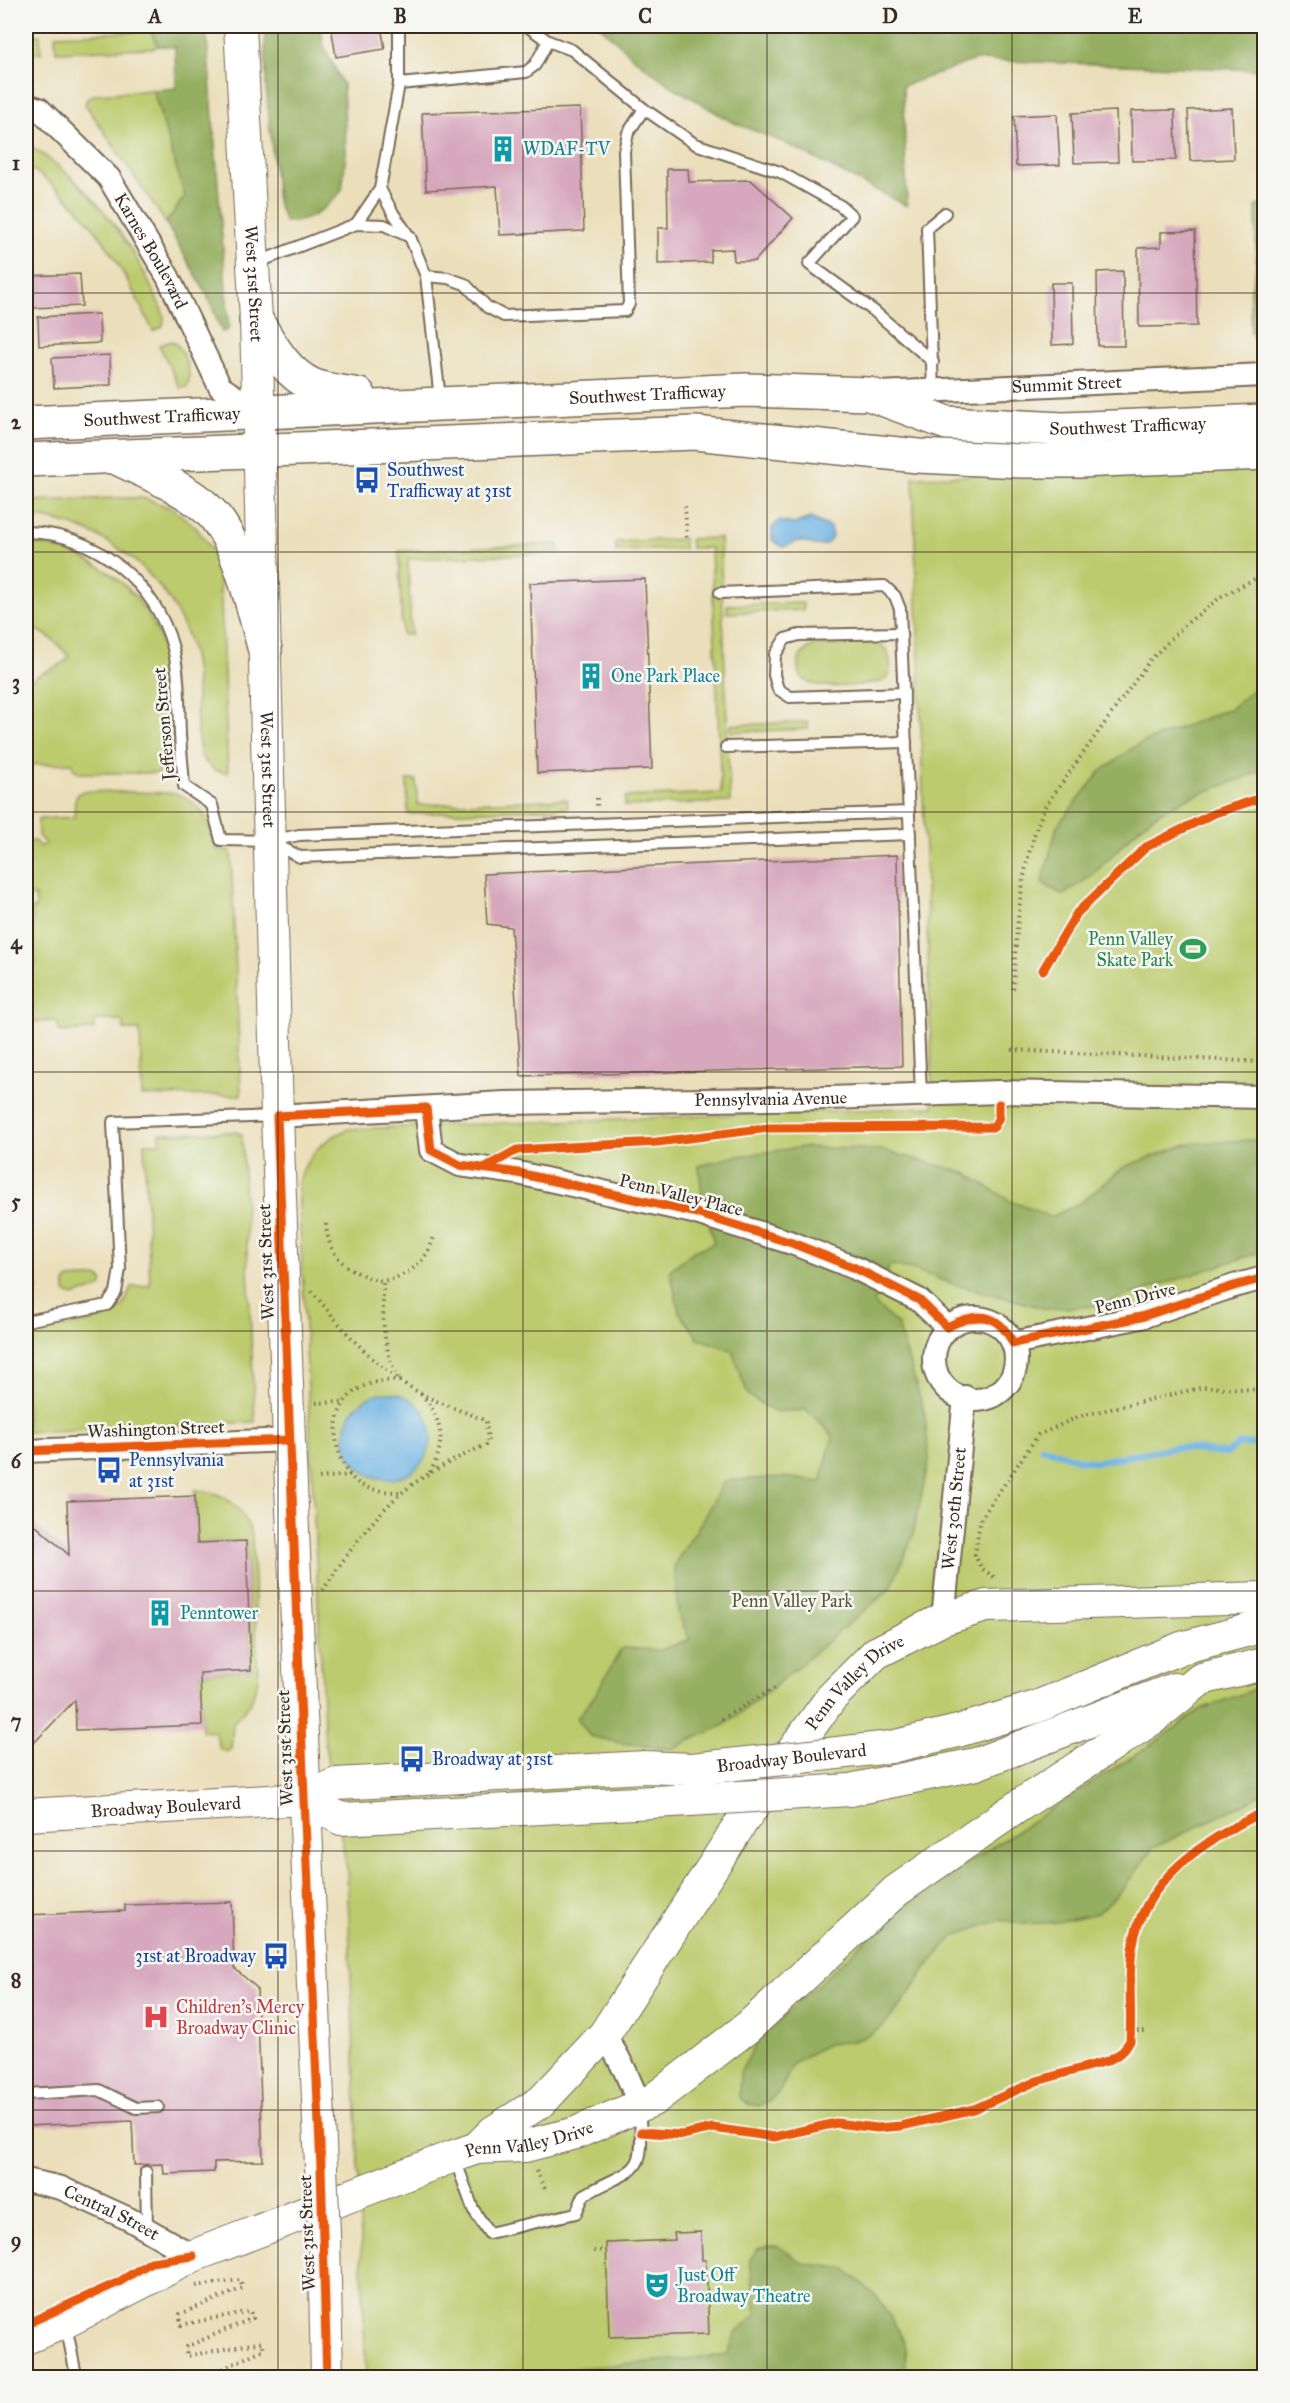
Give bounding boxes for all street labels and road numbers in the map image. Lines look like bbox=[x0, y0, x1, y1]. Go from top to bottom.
street label: Karnes Boulevard bbox=[109, 189, 192, 312]
street label: West 31st Street bbox=[240, 225, 268, 343]
street label: Summit Street bbox=[1011, 371, 1123, 398]
street label: Southwest Trafficway bbox=[568, 380, 727, 409]
street label: Southwest Trafficway bbox=[83, 402, 241, 431]
street label: Southwest Trafficway bbox=[1049, 412, 1207, 440]
street label: Jefferson Street bbox=[148, 666, 181, 784]
street label: West 31st Street bbox=[255, 711, 280, 829]
street label: Pennsylvania Avenue bbox=[694, 1086, 847, 1111]
street label: Penn Valley Place bbox=[617, 1169, 745, 1221]
street label: West 31st Street bbox=[253, 1203, 279, 1321]
street label: Penn Drive bbox=[1092, 1277, 1178, 1319]
street label: Washington Street bbox=[87, 1416, 226, 1443]
street label: West 30th Street bbox=[937, 1445, 971, 1571]
street label: Penn Valley Drive bbox=[801, 1630, 908, 1734]
street label: West 31st Street bbox=[272, 1689, 298, 1807]
street label: Broadway Boulevard bbox=[715, 1739, 867, 1777]
street label: Broadway Boulevard bbox=[90, 1792, 242, 1822]
street label: Penn Valley Drive bbox=[462, 2116, 596, 2162]
street label: West 31st Street bbox=[294, 2174, 320, 2292]
street label: Central Street bbox=[60, 2180, 164, 2245]

